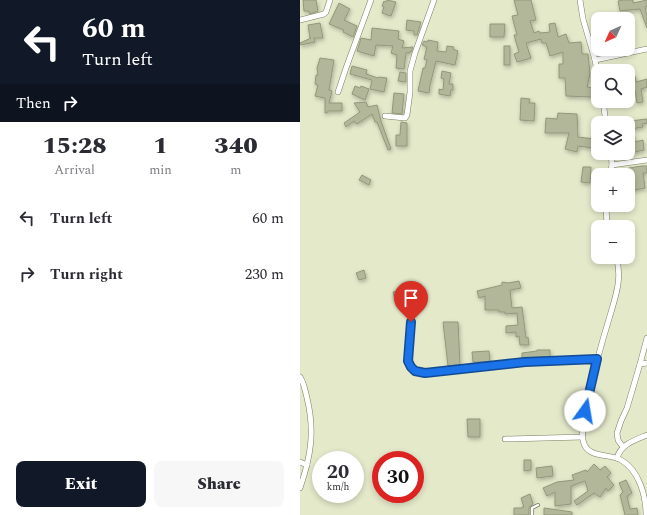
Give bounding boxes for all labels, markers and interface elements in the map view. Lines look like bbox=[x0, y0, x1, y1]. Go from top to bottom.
text: 60 m bbox=[82, 7, 146, 50]
north arrow bbox=[591, 12, 635, 56]
map controls bbox=[591, 12, 635, 264]
icon: left bbox=[16, 16, 68, 68]
text: Turn left bbox=[82, 46, 153, 73]
button: search bbox=[591, 64, 635, 108]
text: Then bbox=[16, 92, 51, 115]
icon: right bbox=[59, 92, 81, 114]
button: layers bbox=[591, 116, 635, 160]
text: 15:28 bbox=[42, 128, 107, 164]
text: 1 bbox=[153, 128, 168, 164]
text: 340 bbox=[214, 128, 258, 164]
text: Arrival bbox=[54, 160, 95, 180]
text: min bbox=[149, 160, 172, 180]
text: m bbox=[230, 160, 242, 180]
button: + bbox=[591, 168, 635, 212]
icon: left bbox=[16, 207, 38, 229]
text: Turn left bbox=[50, 207, 112, 230]
text: 60 m bbox=[252, 207, 284, 230]
button: − bbox=[591, 220, 635, 264]
icon: right bbox=[16, 263, 38, 285]
text: Turn right bbox=[50, 263, 123, 286]
text: 230 m bbox=[245, 263, 284, 286]
pin bbox=[394, 281, 428, 322]
icon: arrive bbox=[400, 287, 422, 309]
position arrow bbox=[564, 390, 606, 432]
speed limit sign: 30 bbox=[372, 451, 424, 503]
text: 20 bbox=[327, 457, 349, 487]
button: Exit bbox=[16, 461, 146, 507]
button: Share bbox=[154, 461, 284, 507]
text: km/h bbox=[327, 479, 349, 495]

